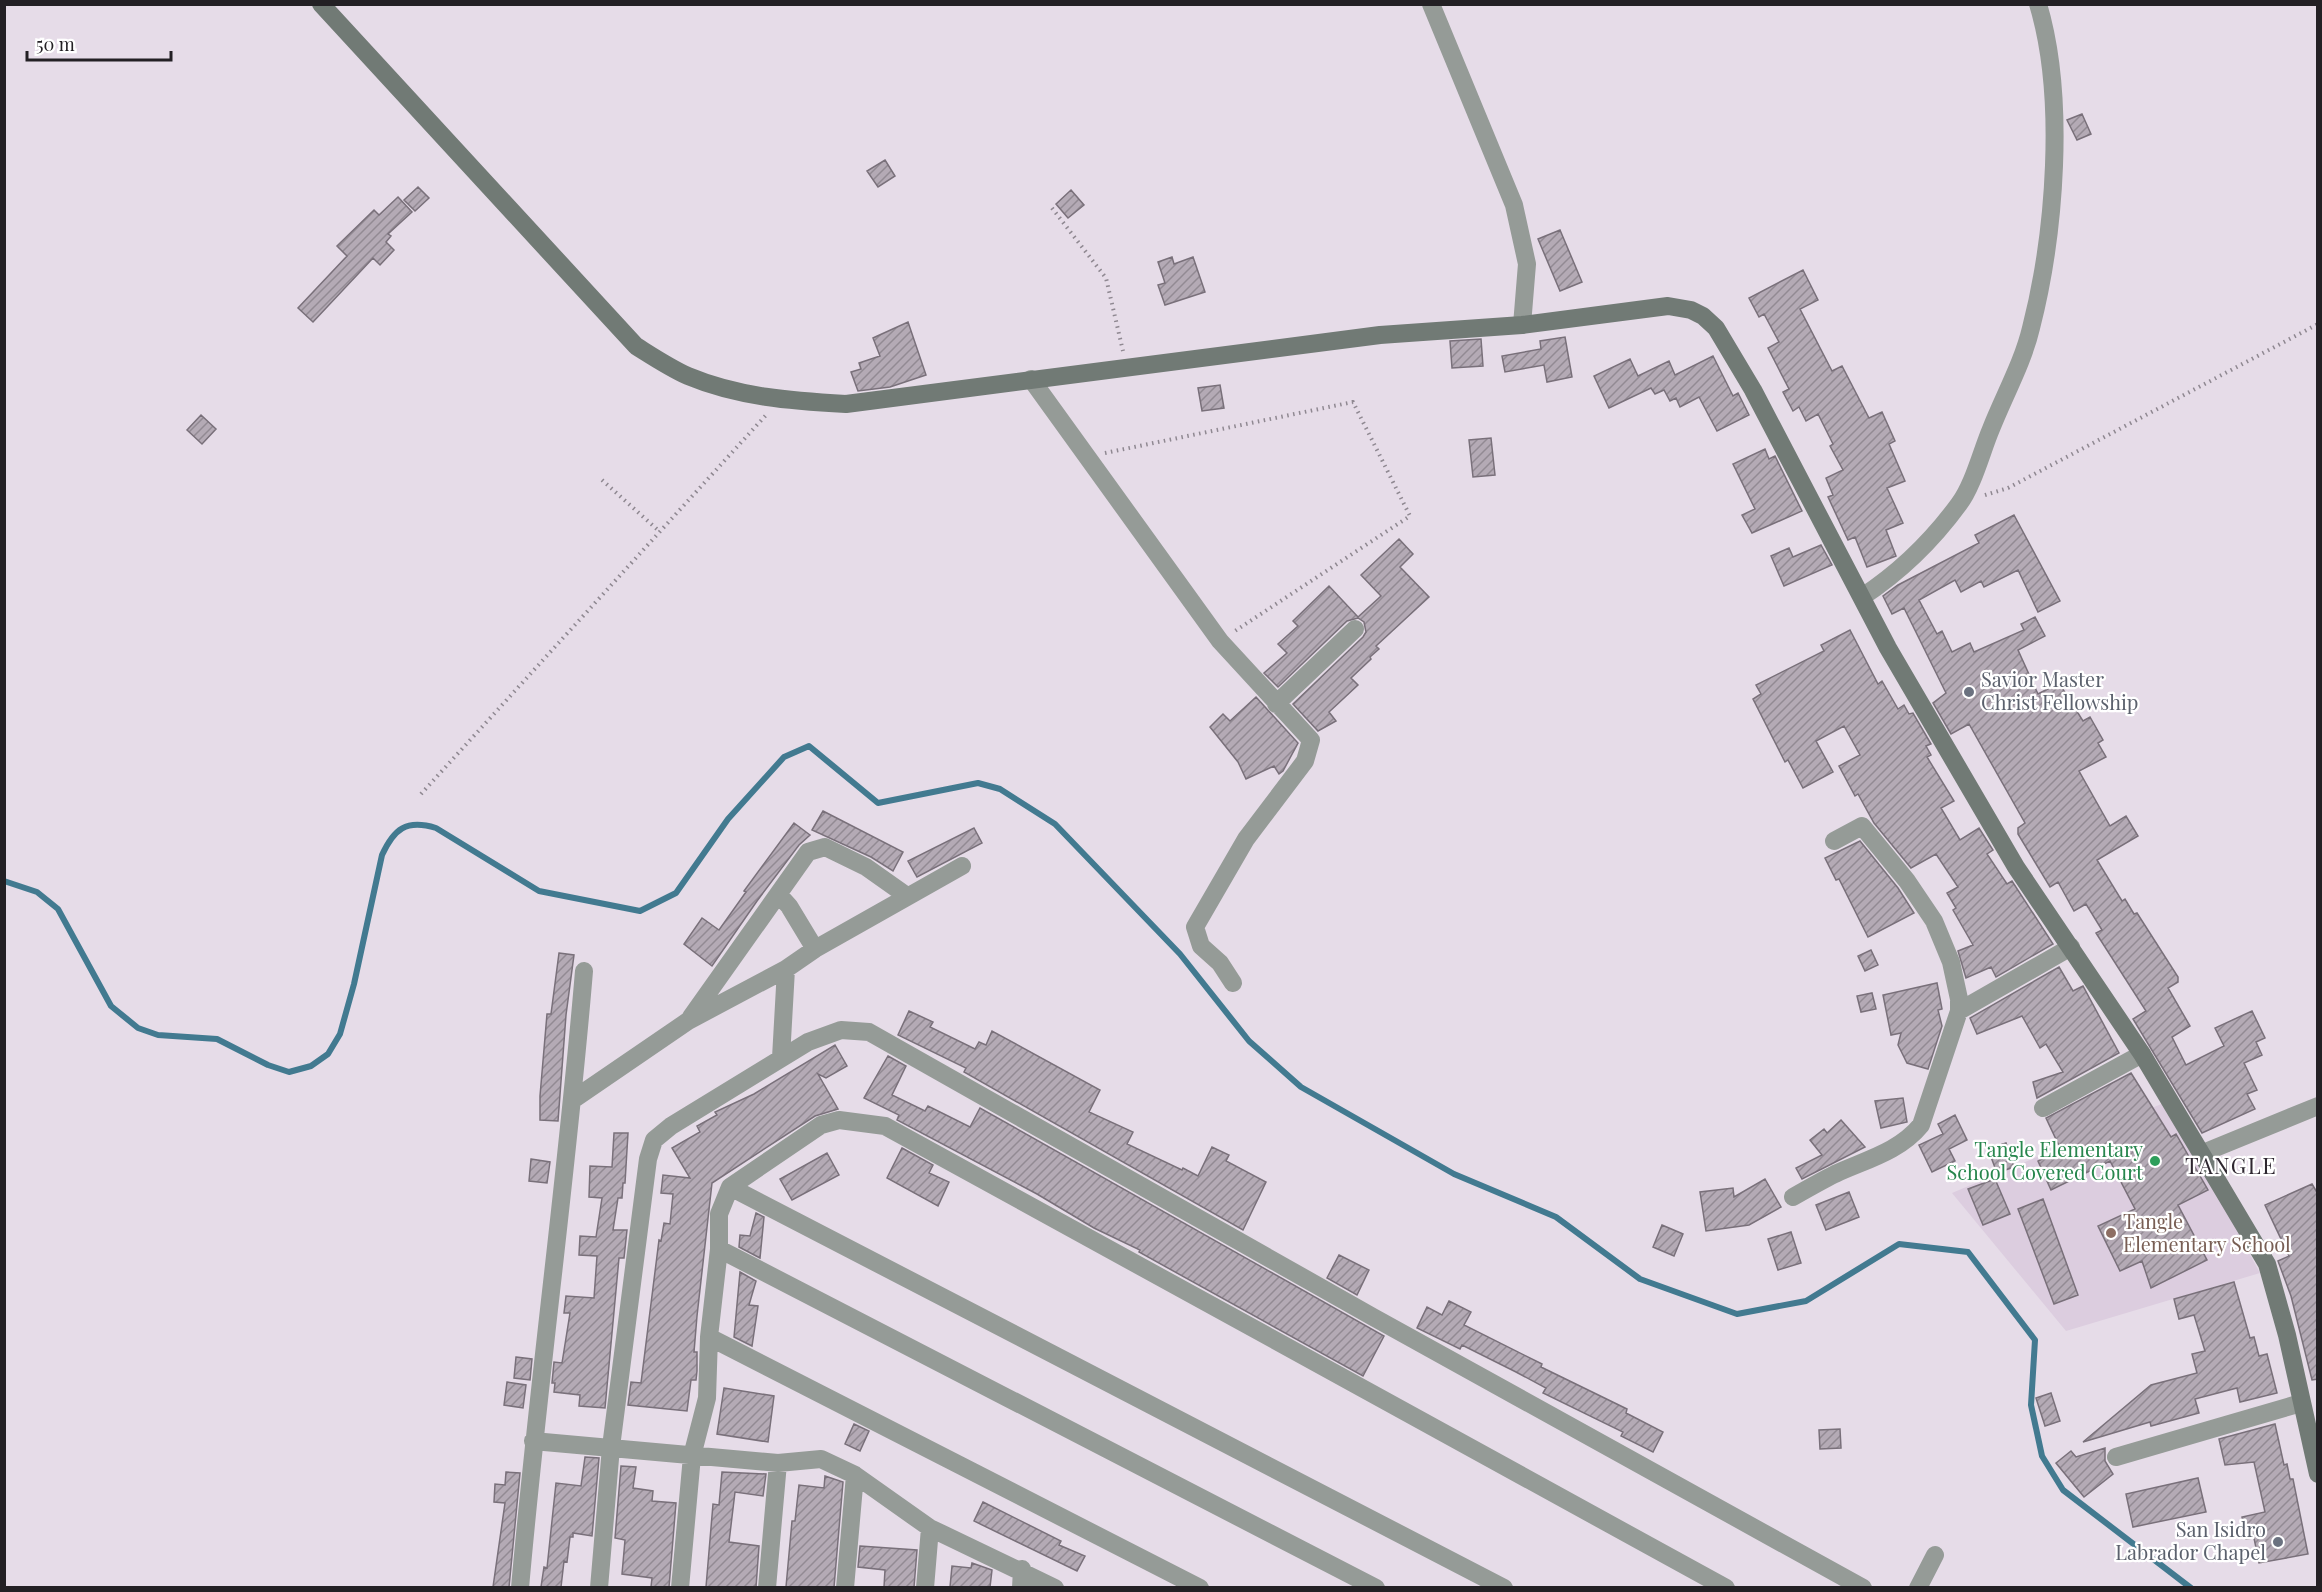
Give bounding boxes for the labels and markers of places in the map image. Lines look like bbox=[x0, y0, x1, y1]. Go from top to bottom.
place label: Savior Master Christ Fellowship bbox=[1981, 665, 2138, 715]
marker: Savior Master Christ Fellowship bbox=[1962, 685, 1976, 699]
place label: Tangle Elementary School Covered Court bbox=[1946, 1135, 2144, 1185]
marker: Tangle Elementary School Covered Court bbox=[2148, 1154, 2162, 1168]
place label: Tangle Elementary School bbox=[2123, 1207, 2291, 1257]
marker: Tangle Elementary School bbox=[2104, 1226, 2118, 1240]
place label: San Isidro Labrador Chapel bbox=[2115, 1515, 2266, 1565]
marker: San Isidro Labrador Chapel bbox=[2271, 1535, 2285, 1549]

